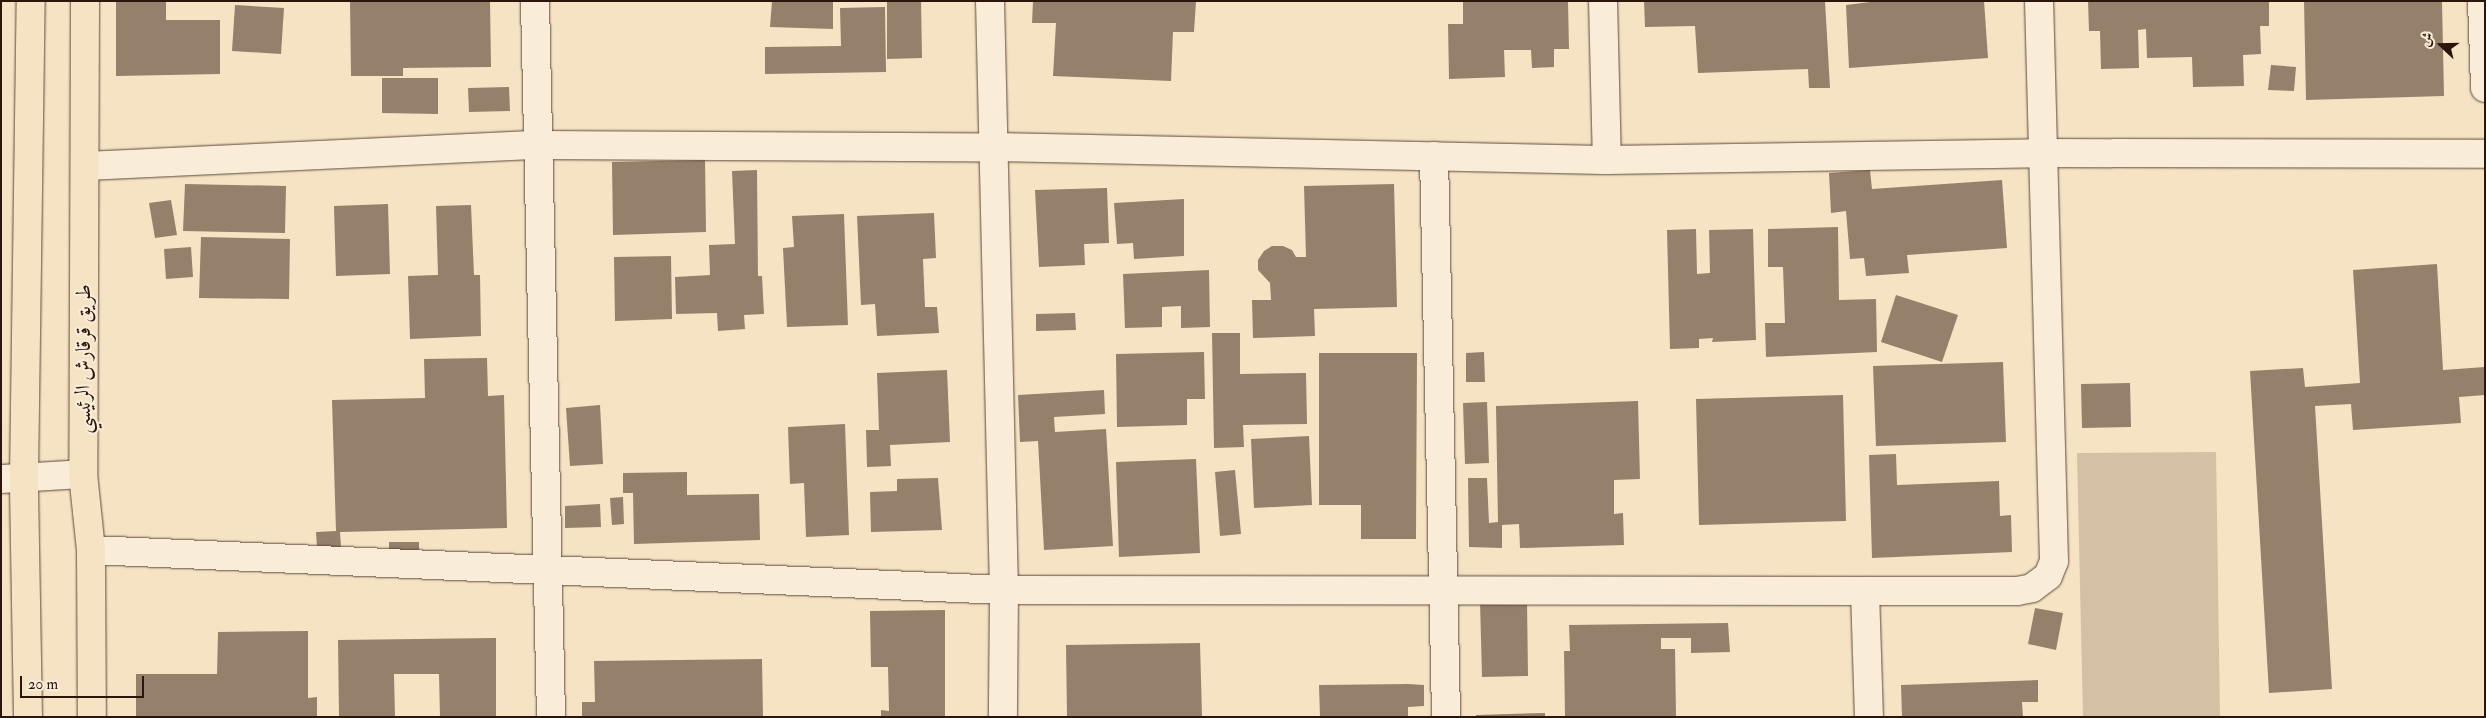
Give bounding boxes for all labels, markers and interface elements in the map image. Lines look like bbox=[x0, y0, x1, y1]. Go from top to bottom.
north arrow bbox=[2416, 20, 2466, 70]
text: ش bbox=[2416, 30, 2437, 49]
street label: طريق قرقارش الرئيسي bbox=[71, 284, 97, 434]
scale bar bbox=[22, 666, 146, 698]
text: 20 m bbox=[28, 675, 58, 694]

